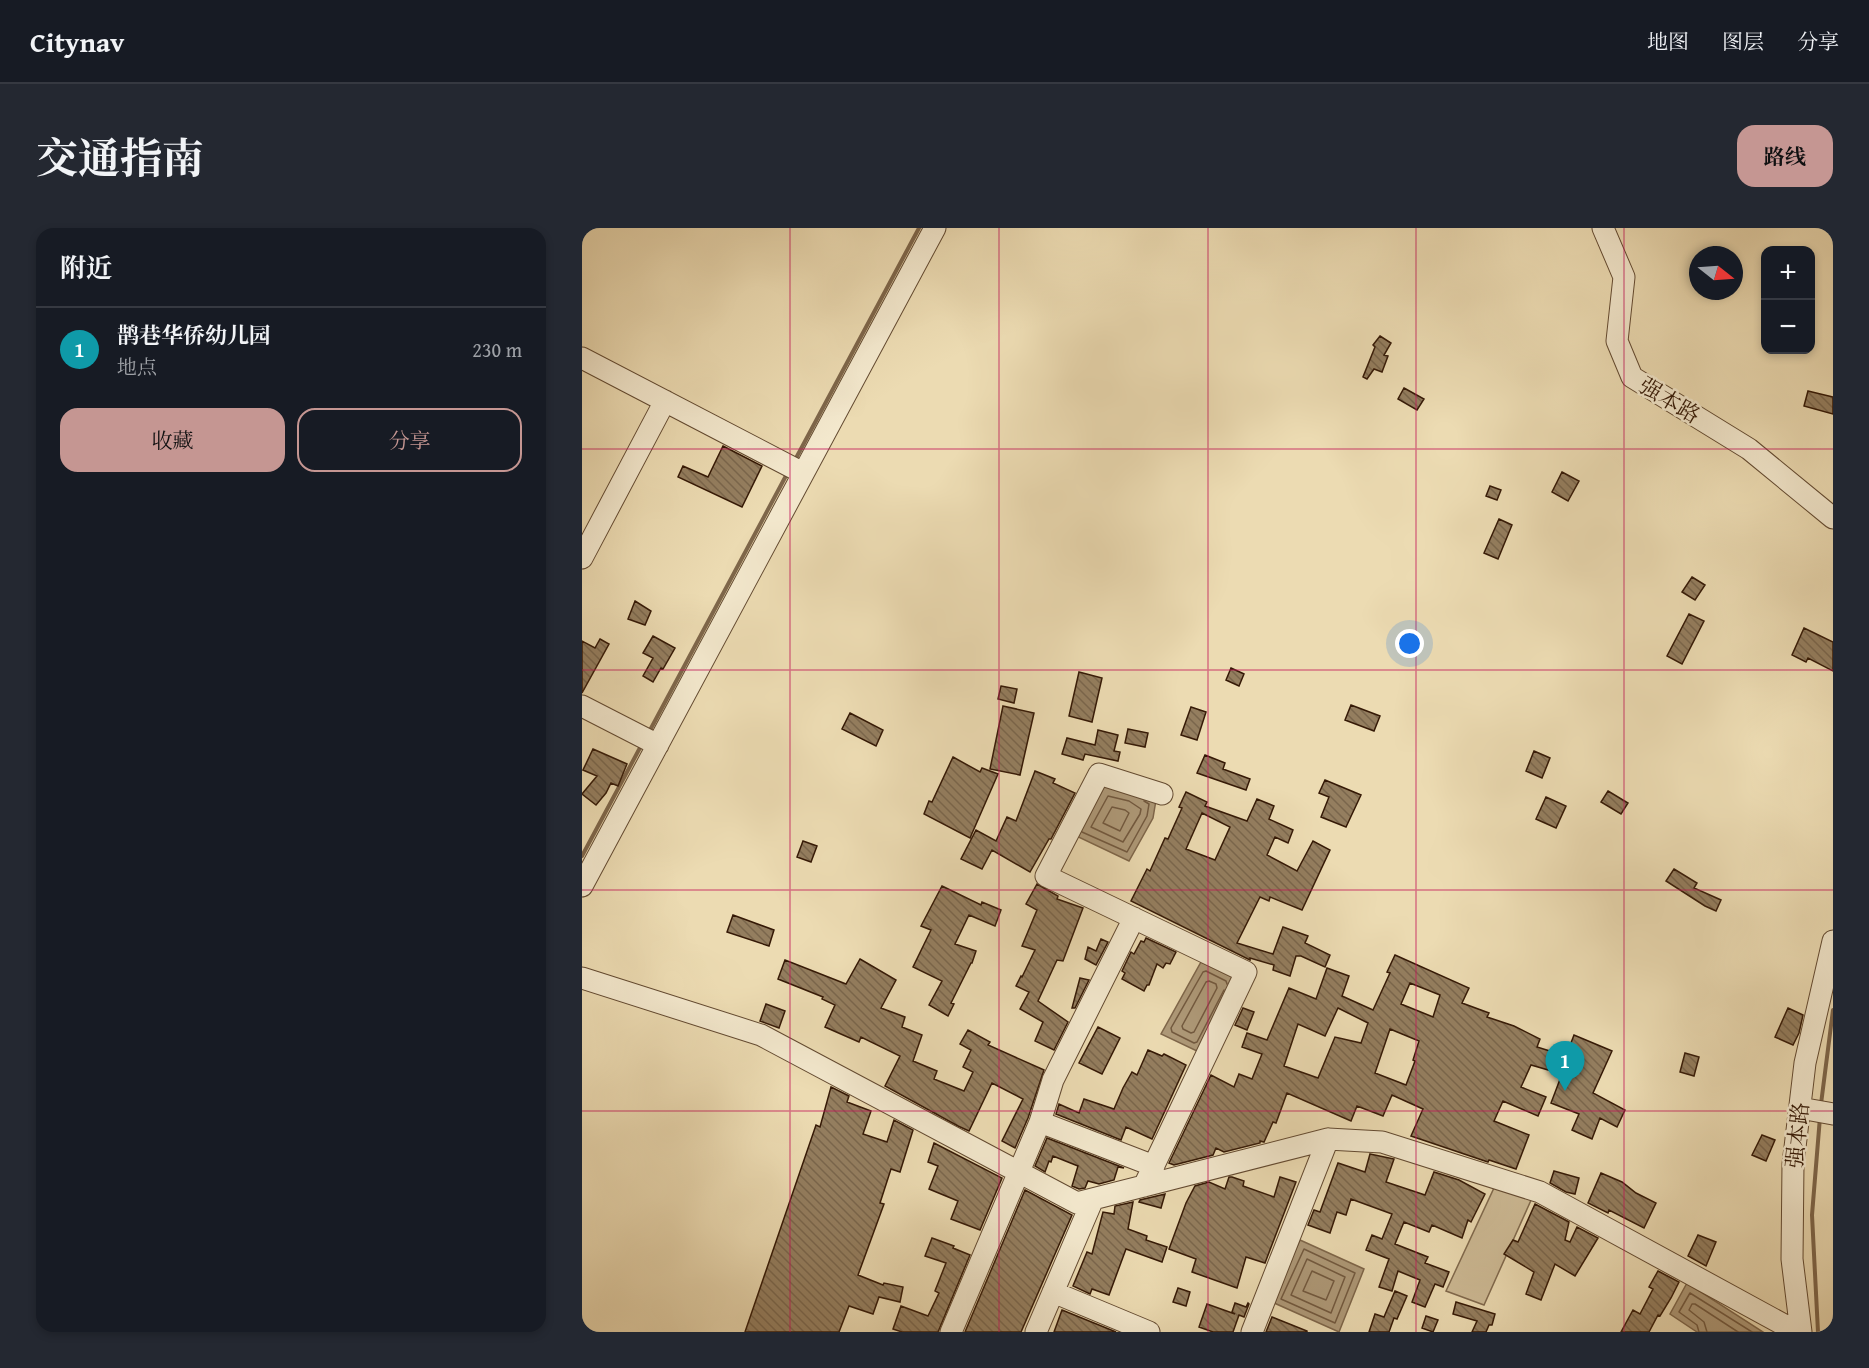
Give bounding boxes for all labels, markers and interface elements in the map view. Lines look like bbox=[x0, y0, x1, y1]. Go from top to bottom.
text: Citynav bbox=[30, 21, 124, 62]
text: 地图 bbox=[1647, 26, 1689, 57]
text: 图层 bbox=[1722, 26, 1764, 57]
text: 分享 bbox=[1797, 26, 1839, 57]
button: 路线 bbox=[1737, 125, 1833, 187]
text: 交通指南 bbox=[36, 127, 204, 188]
north arrow bbox=[1689, 246, 1743, 300]
map controls bbox=[1761, 246, 1815, 354]
button: + bbox=[1761, 246, 1815, 300]
text: 附近 bbox=[60, 248, 112, 287]
button: − bbox=[1761, 300, 1815, 354]
text: 鹊巷华侨幼儿园 bbox=[117, 319, 271, 351]
text: 1 bbox=[74, 335, 85, 364]
text: 230 m bbox=[472, 335, 522, 364]
text: 地点 bbox=[117, 352, 157, 381]
street label: 强本路 bbox=[1633, 369, 1707, 431]
button: 收藏 bbox=[60, 408, 285, 472]
button: 分享 bbox=[297, 408, 522, 472]
your location bbox=[1395, 629, 1424, 658]
pin: 1 bbox=[1546, 1042, 1584, 1091]
street label: 强本路 bbox=[1778, 1101, 1816, 1169]

